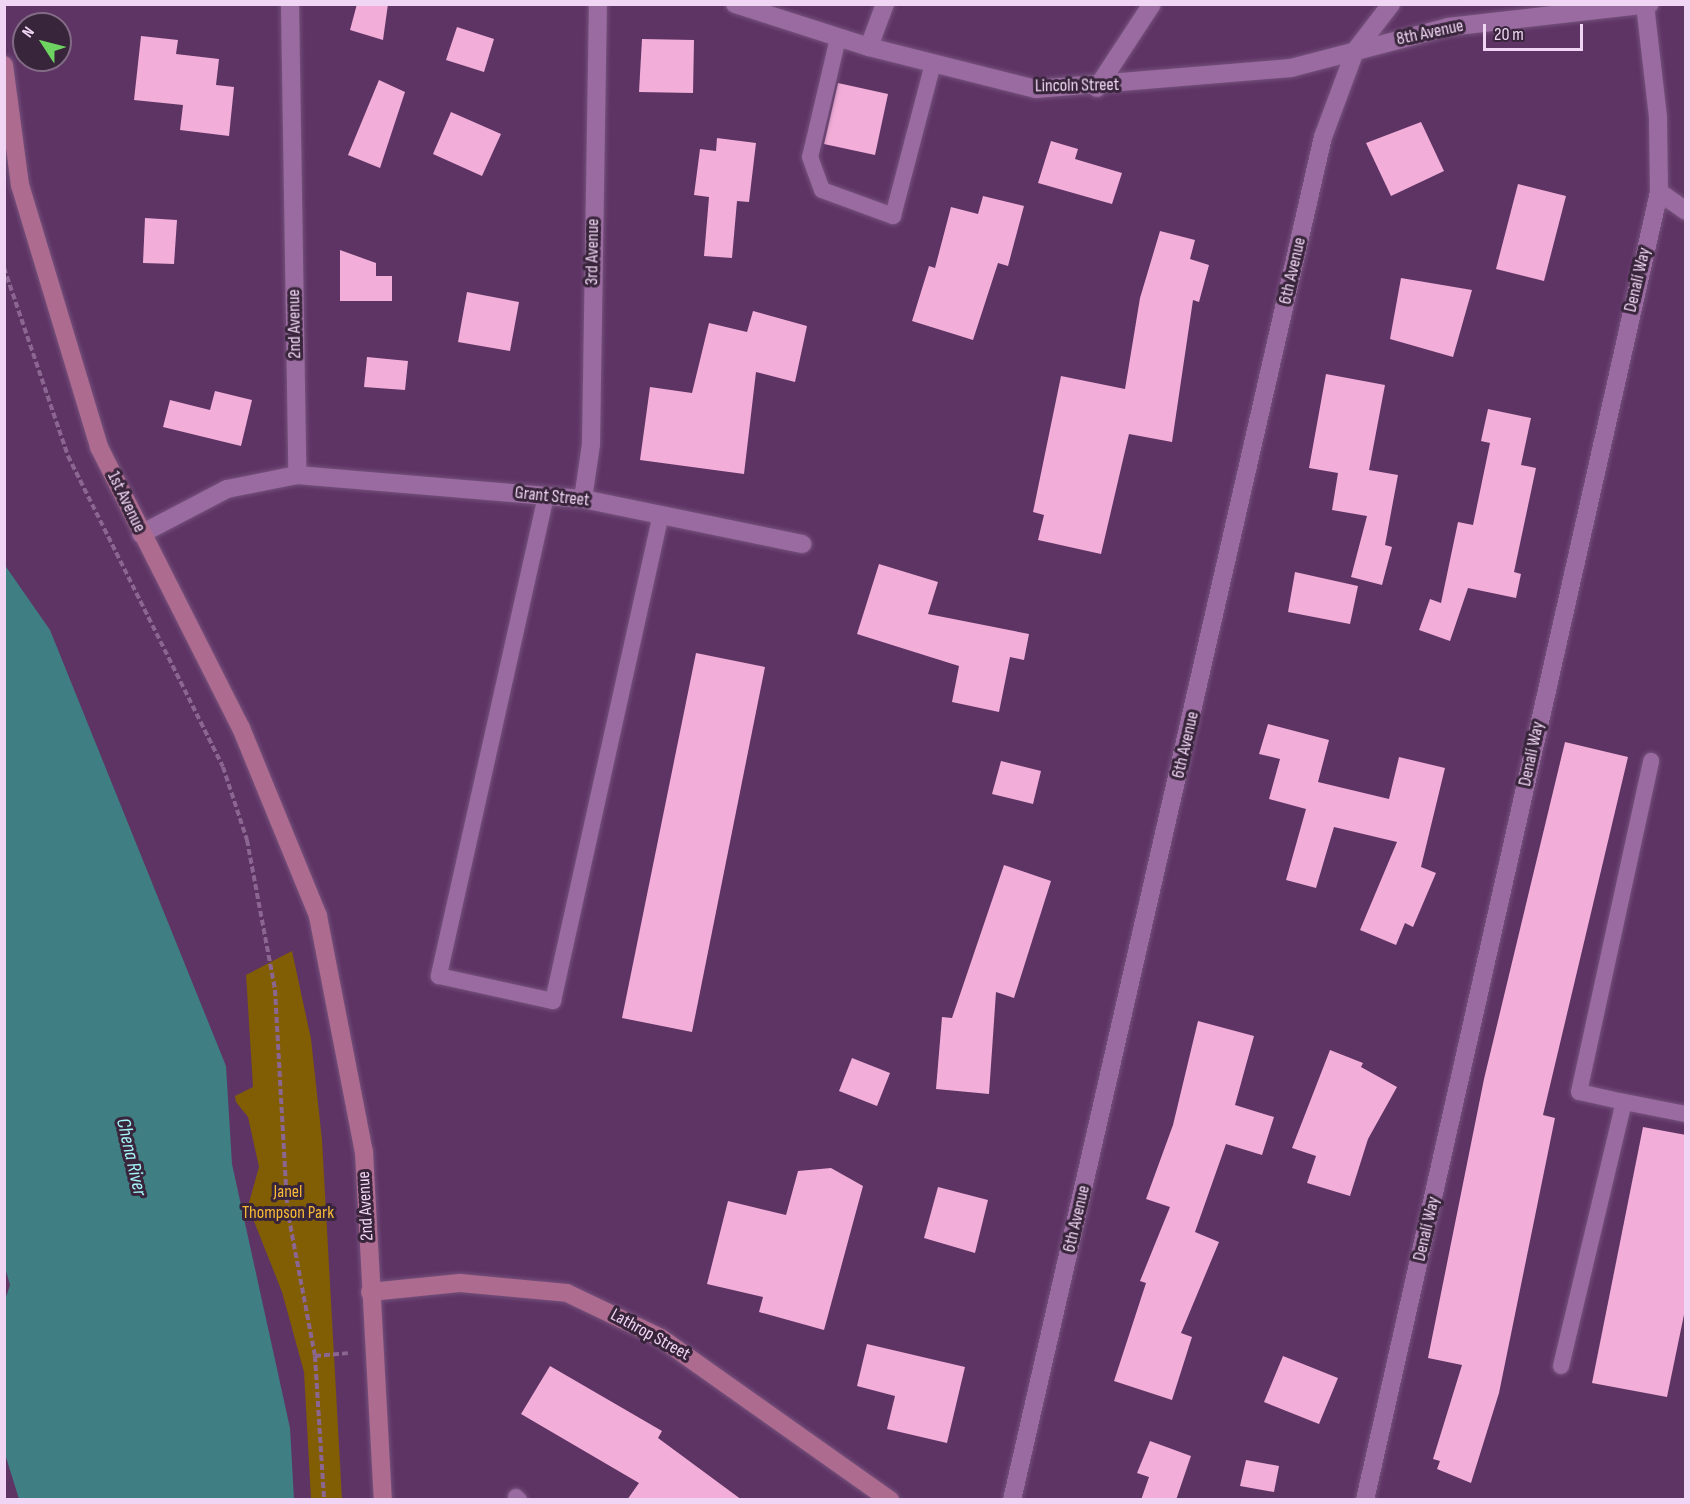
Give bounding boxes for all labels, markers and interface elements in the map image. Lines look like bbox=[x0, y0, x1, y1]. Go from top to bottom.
north arrow bbox=[12, 12, 72, 72]
scale bar bbox=[1486, 12, 1586, 50]
street label: 8th Avenue bbox=[1395, 15, 1465, 51]
text: N bbox=[18, 23, 39, 41]
text: 20 m bbox=[1494, 24, 1524, 45]
street label: Lincoln Street bbox=[1035, 74, 1119, 98]
street label: 3rd Avenue bbox=[582, 218, 604, 286]
street label: 6th Avenue bbox=[1275, 235, 1311, 307]
street label: Denali Way bbox=[1620, 246, 1656, 314]
street label: 2nd Avenue bbox=[284, 289, 306, 359]
street label: 1st Avenue bbox=[102, 468, 150, 536]
street label: Grant Street bbox=[514, 482, 590, 512]
street label: 6th Avenue bbox=[1168, 709, 1204, 781]
street label: Denali Way bbox=[1515, 720, 1549, 788]
water label: Chena River bbox=[110, 1116, 152, 1198]
street label: 2nd Avenue bbox=[353, 1171, 379, 1241]
park label: Janel Thompson Park bbox=[242, 1182, 334, 1224]
street label: 6th Avenue bbox=[1059, 1183, 1095, 1255]
street label: Denali Way bbox=[1409, 1195, 1445, 1263]
street label: Lathrop Street bbox=[607, 1304, 693, 1366]

